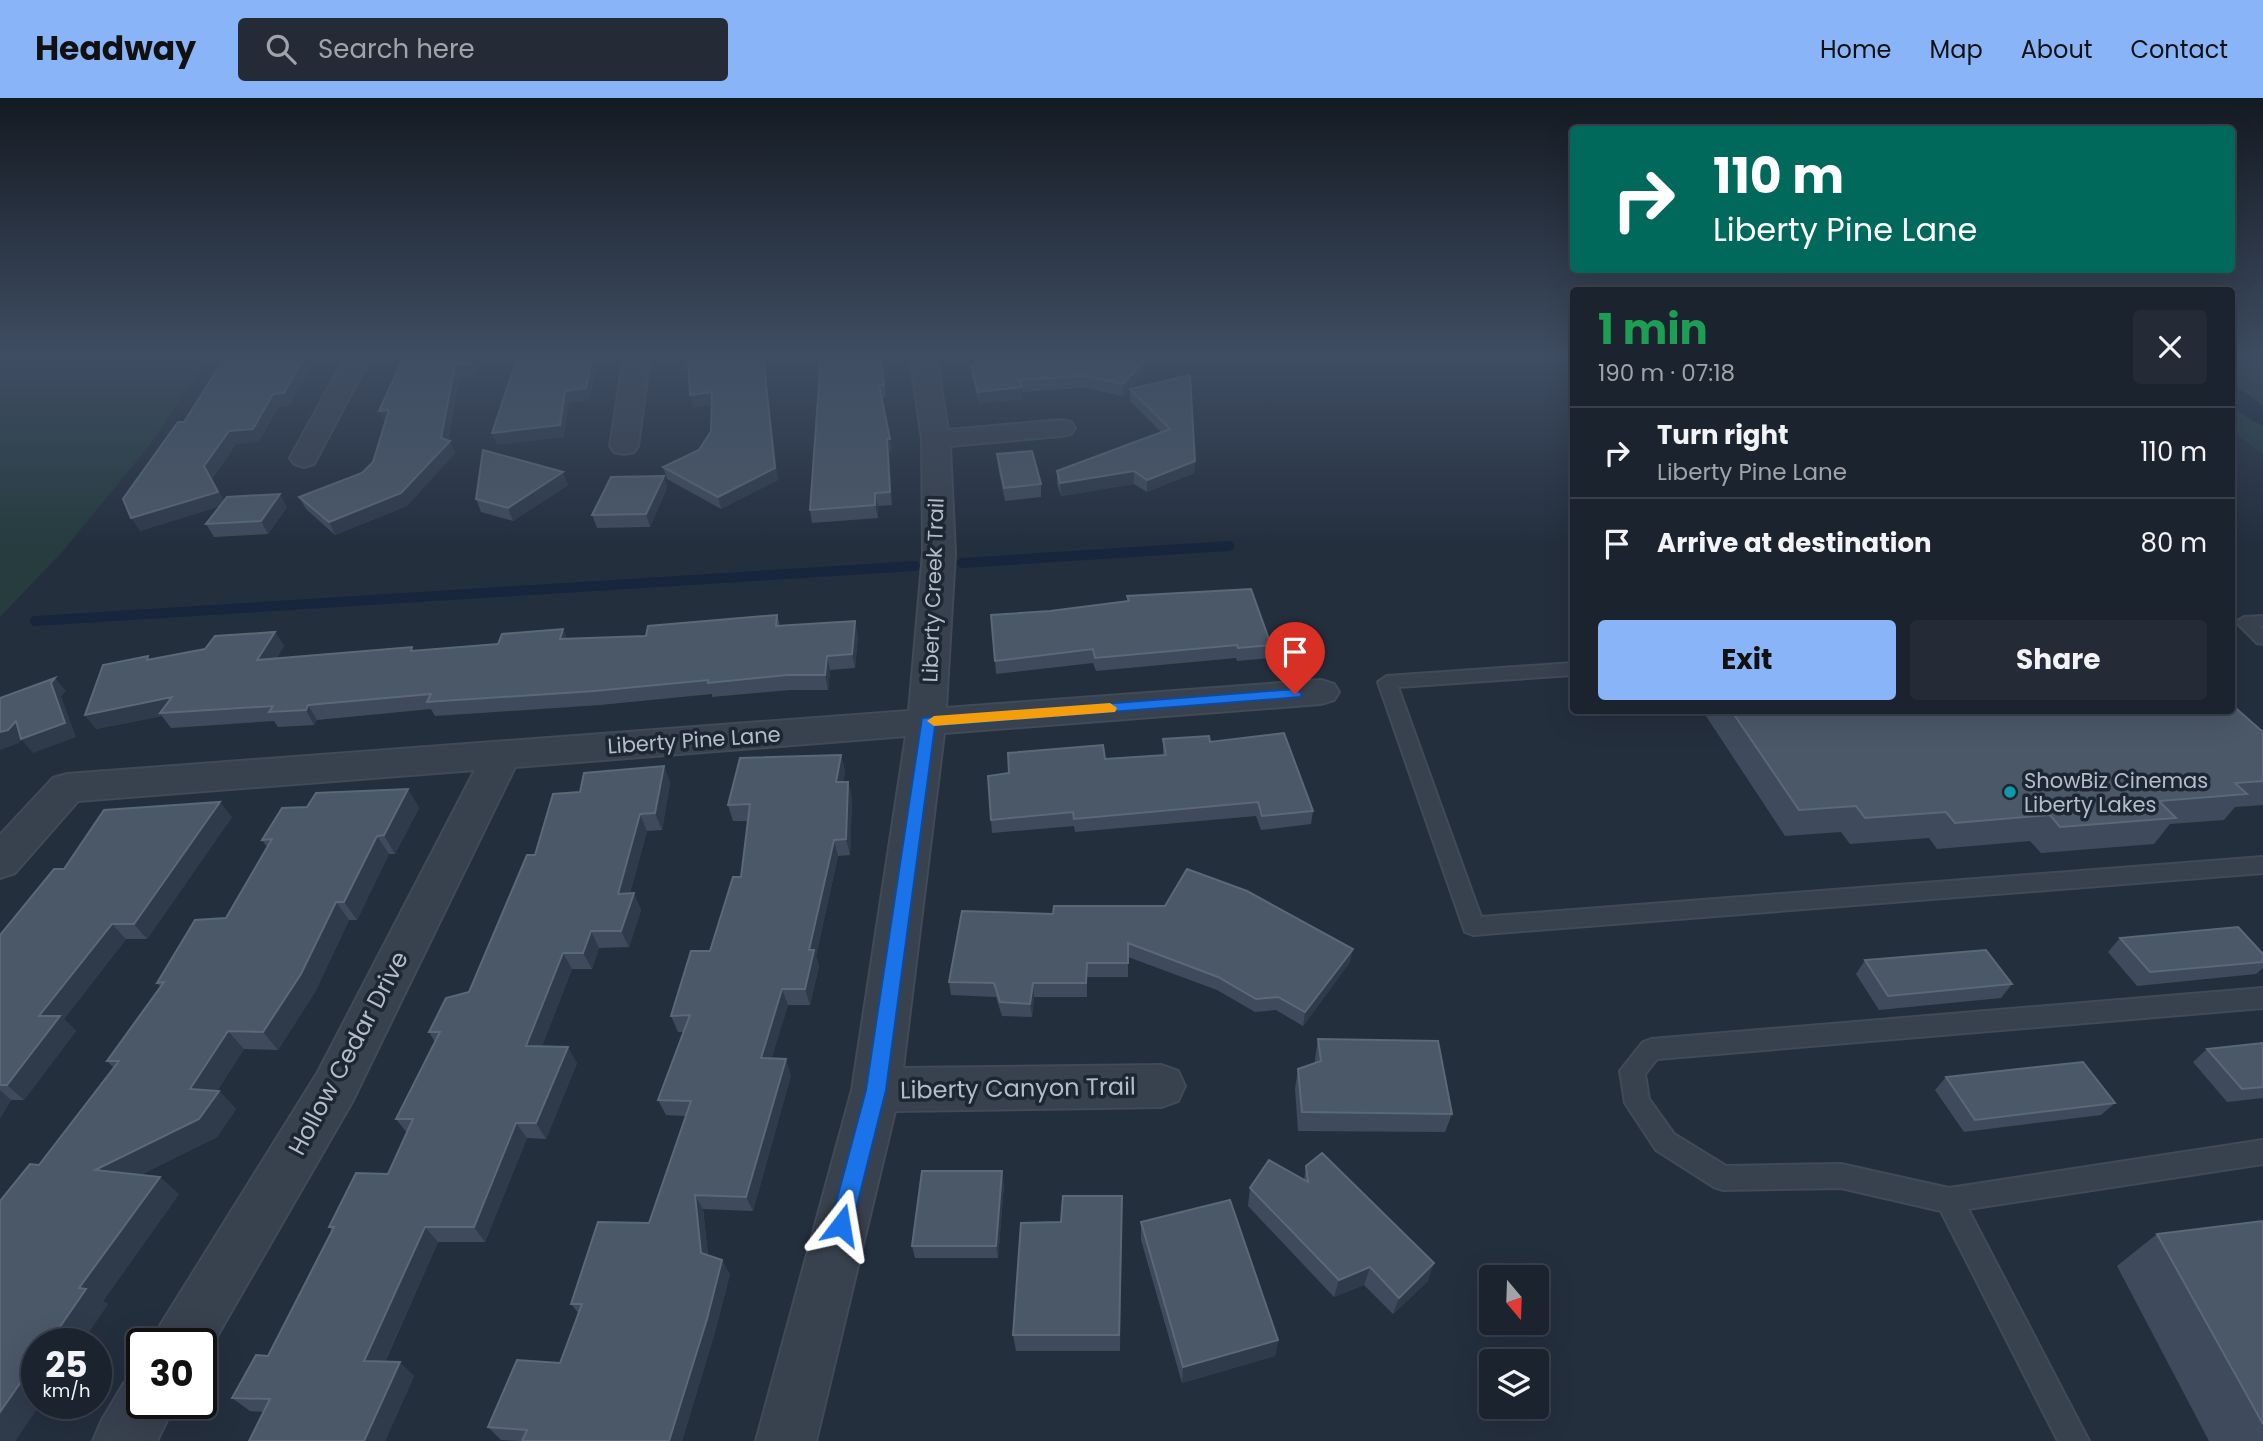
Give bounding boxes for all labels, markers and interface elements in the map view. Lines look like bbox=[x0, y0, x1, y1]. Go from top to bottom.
search box bbox=[238, 18, 728, 81]
text: Headway bbox=[35, 25, 196, 72]
icon: search bbox=[262, 30, 300, 68]
text: Search here bbox=[318, 31, 475, 67]
text: Home bbox=[1820, 33, 1892, 66]
text: Map bbox=[1930, 33, 1983, 66]
text: About bbox=[2021, 33, 2092, 66]
text: Contact bbox=[2130, 33, 2228, 66]
text: 110 m bbox=[1713, 142, 1844, 210]
icon: right bbox=[1598, 154, 1689, 245]
text: Liberty Pine Lane bbox=[1713, 207, 1977, 252]
text: 1 min bbox=[1598, 300, 1708, 359]
button: close bbox=[2133, 310, 2207, 384]
text: 190 m · 07:18 bbox=[1598, 357, 1735, 389]
text: Turn right bbox=[1657, 417, 1789, 453]
icon: right bbox=[1598, 434, 1636, 472]
text: 110 m bbox=[2140, 434, 2207, 470]
text: Liberty Pine Lane bbox=[1657, 456, 1847, 488]
street label: Liberty Creek Trail bbox=[915, 497, 951, 683]
icon: arrive bbox=[1598, 525, 1636, 563]
text: Arrive at destination bbox=[1657, 525, 1932, 561]
text: 80 m bbox=[2141, 525, 2207, 561]
button: Exit bbox=[1598, 620, 1896, 700]
button: Share bbox=[1910, 620, 2207, 700]
pin bbox=[1265, 622, 1325, 694]
icon: arrive bbox=[1276, 633, 1314, 671]
street label: Liberty Pine Lane bbox=[606, 719, 782, 761]
place label: ShowBiz Cinemas Liberty Lakes bbox=[2024, 766, 2208, 819]
marker: ShowBiz Cinemas Liberty Lakes bbox=[2002, 784, 2018, 800]
street label: Hollow Cedar Drive bbox=[280, 945, 416, 1161]
street label: Liberty Canyon Trail bbox=[900, 1069, 1136, 1107]
position arrow bbox=[804, 1188, 878, 1262]
north arrow bbox=[1479, 1265, 1549, 1335]
map controls bbox=[1479, 1265, 1549, 1419]
speed limit sign: 30 bbox=[126, 1328, 217, 1419]
text: 25 bbox=[45, 1340, 88, 1389]
button: layers bbox=[1479, 1349, 1549, 1419]
text: km/h bbox=[43, 1378, 90, 1403]

